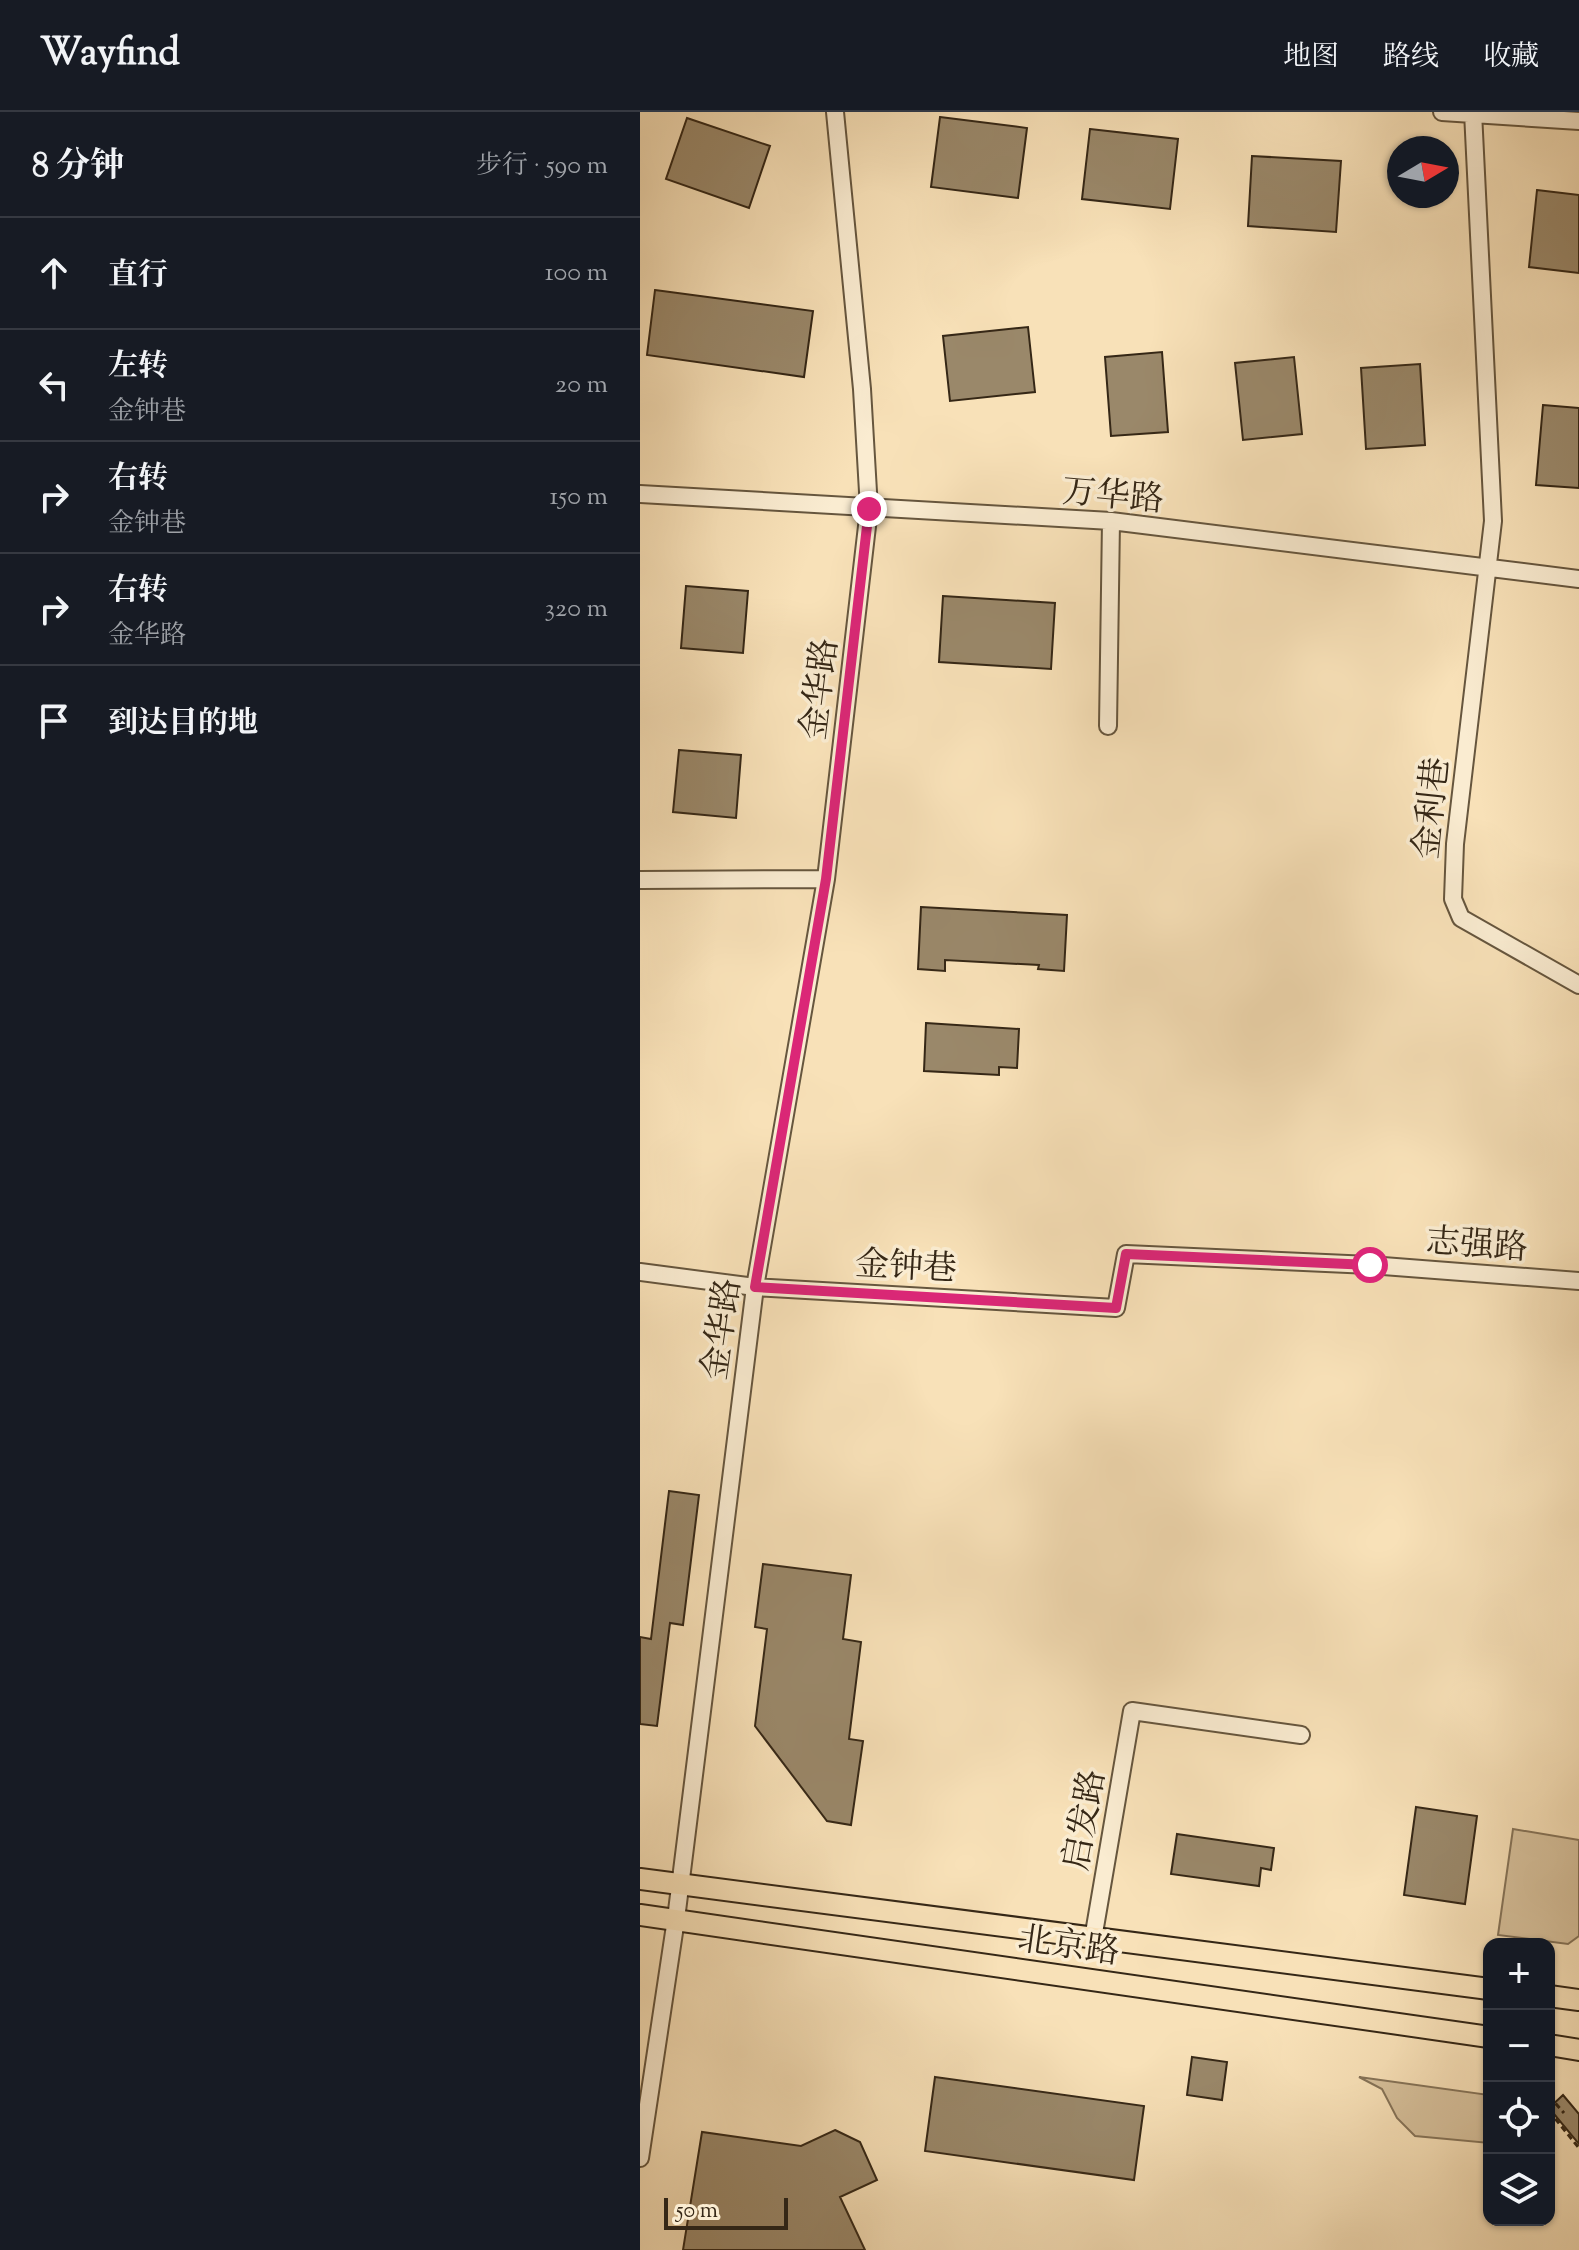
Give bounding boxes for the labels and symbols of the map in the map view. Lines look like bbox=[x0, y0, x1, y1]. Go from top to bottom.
north arrow bbox=[1387, 136, 1459, 208]
street label: 万华路 bbox=[1060, 469, 1166, 526]
route end bbox=[851, 491, 887, 527]
street label: 金华路 bbox=[791, 636, 852, 743]
street label: 金利巷 bbox=[1404, 755, 1463, 862]
street label: 志强路 bbox=[1424, 1218, 1529, 1274]
street label: 金钟巷 bbox=[854, 1241, 958, 1296]
route start bbox=[1352, 1247, 1388, 1283]
street label: 金华路 bbox=[692, 1276, 755, 1383]
street label: 启发路 bbox=[1053, 1766, 1119, 1875]
street label: 北京路 bbox=[1015, 1916, 1122, 1979]
scale bar bbox=[664, 2194, 788, 2230]

